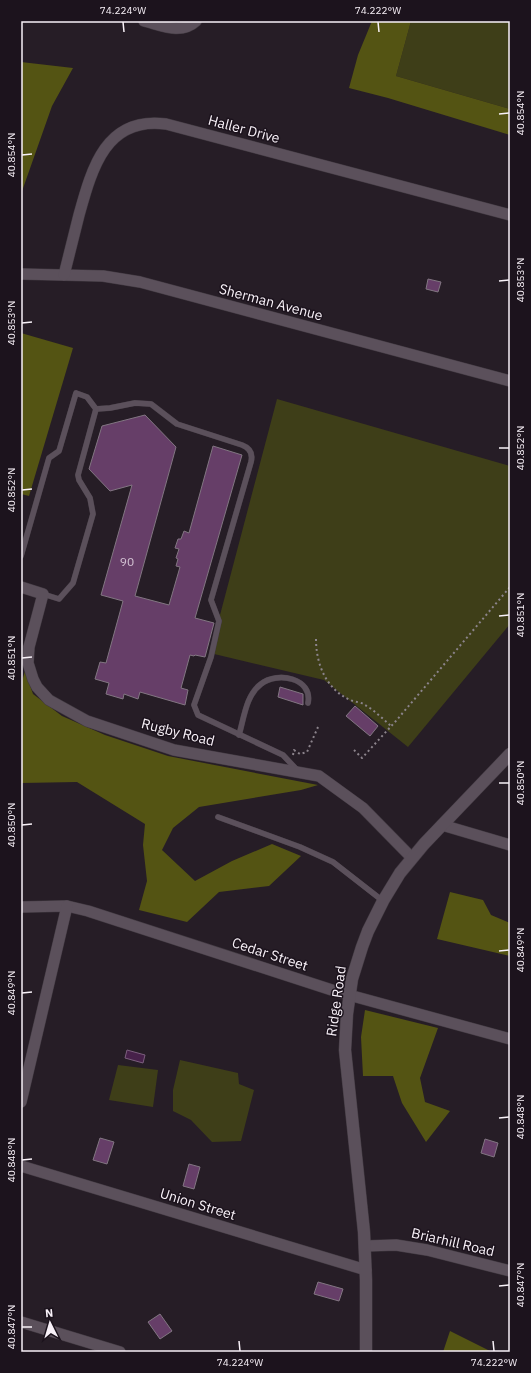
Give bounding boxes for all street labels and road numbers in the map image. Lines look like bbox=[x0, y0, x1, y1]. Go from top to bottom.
street label: Haller Drive bbox=[206, 111, 282, 147]
street label: Sherman Avenue bbox=[217, 280, 325, 325]
street label: Rugby Road bbox=[140, 714, 216, 750]
street label: Cedar Street bbox=[230, 933, 310, 975]
street label: Ridge Road bbox=[322, 965, 350, 1037]
street label: Union Street bbox=[158, 1184, 238, 1224]
street label: Briarhill Road bbox=[410, 1224, 496, 1260]

